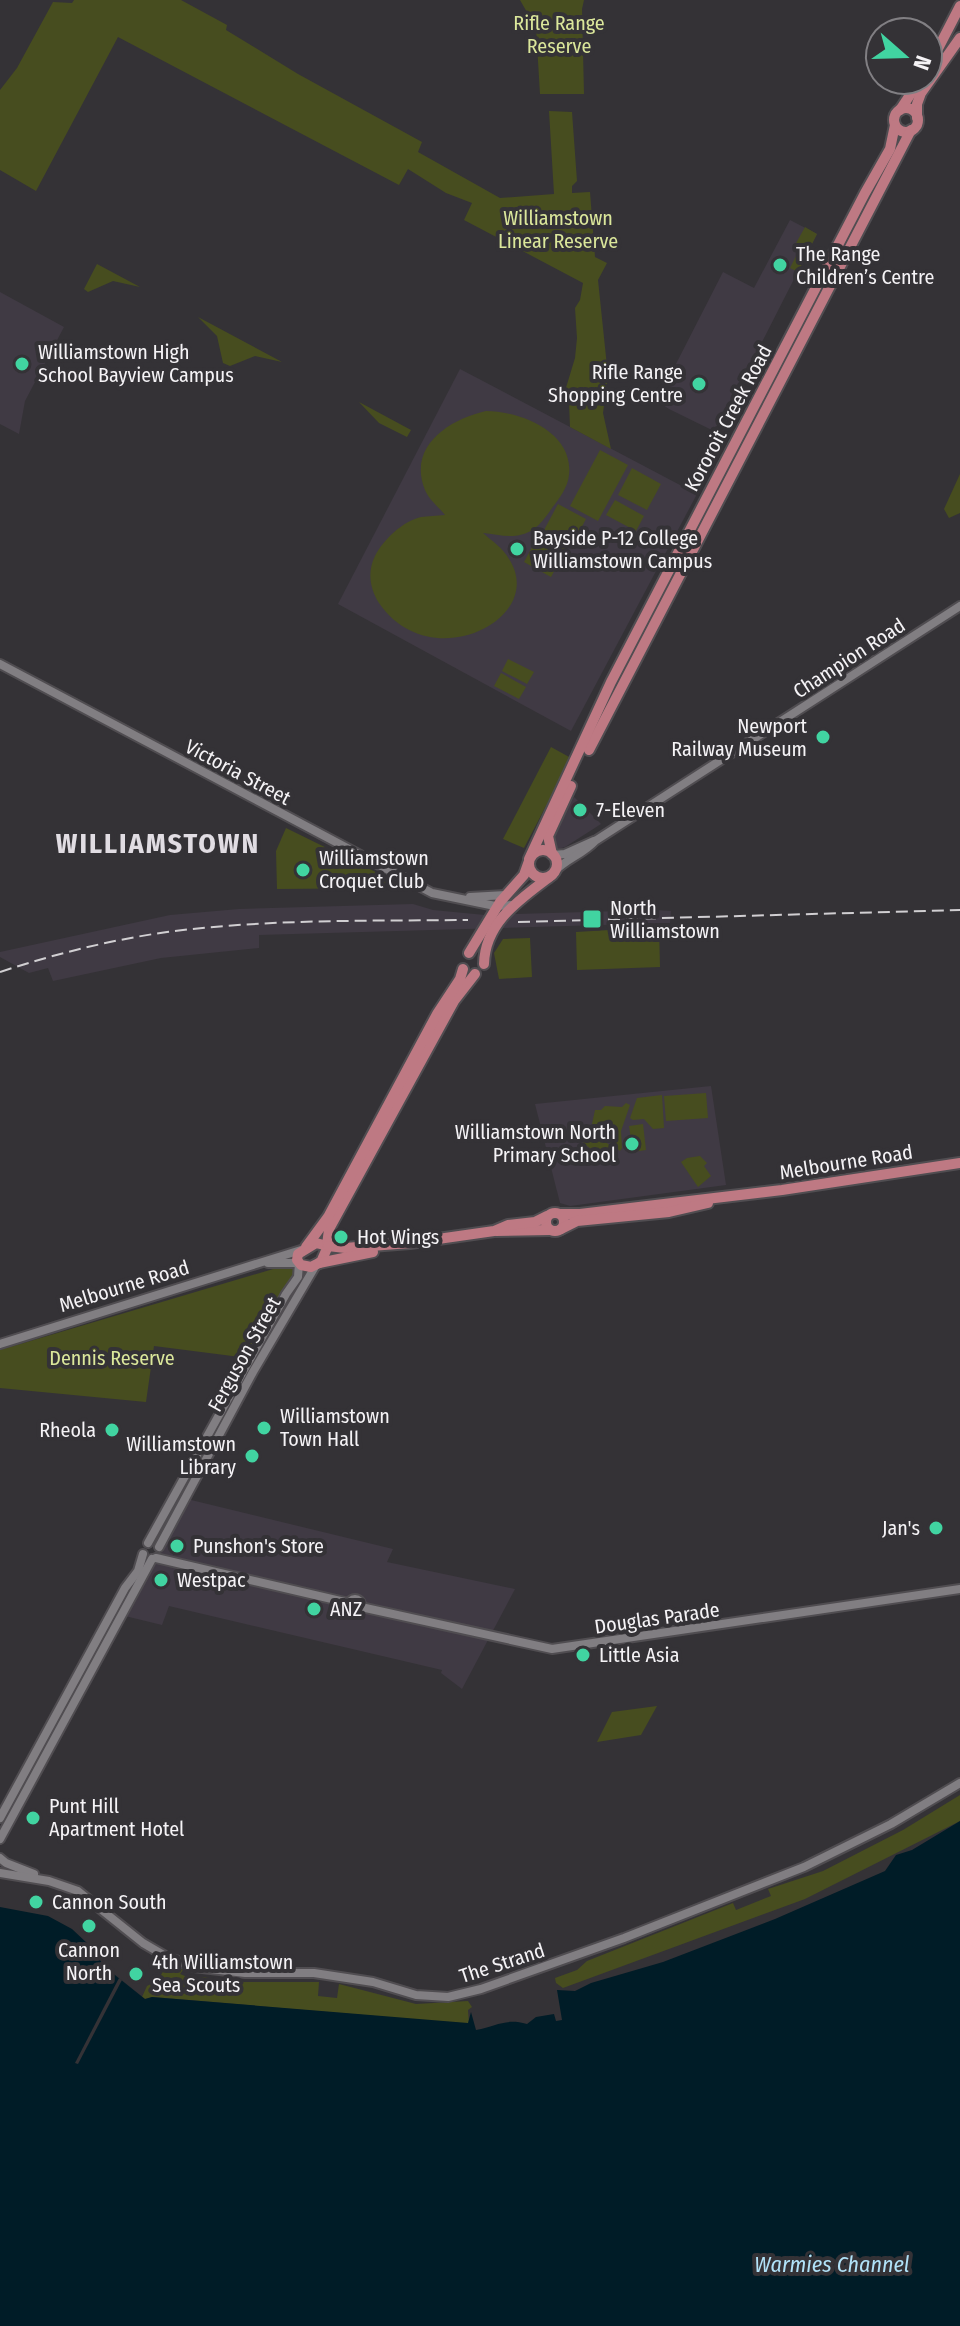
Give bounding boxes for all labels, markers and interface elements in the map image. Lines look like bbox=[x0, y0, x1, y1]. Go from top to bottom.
park label: Rifle Range Reserve bbox=[513, 11, 605, 58]
north arrow bbox=[864, 16, 944, 96]
text: N bbox=[907, 52, 937, 73]
park label: Williamstown Linear Reserve bbox=[498, 206, 618, 253]
place label: The Range Children’s Centre bbox=[796, 242, 934, 289]
marker: The Range Children’s Centre bbox=[771, 256, 789, 274]
place label: Williamstown High School Bayview Campus bbox=[38, 340, 234, 387]
street label: Kororoit Creek Road bbox=[679, 341, 777, 495]
marker: Williamstown High School Bayview Campus bbox=[13, 355, 31, 373]
place label: Rifle Range Shopping Centre bbox=[548, 360, 683, 407]
marker: Rifle Range Shopping Centre bbox=[690, 375, 708, 393]
place label: Bayside P-12 College Williamstown Campus bbox=[533, 526, 712, 573]
marker: Bayside P-12 College Williamstown Campus bbox=[508, 540, 526, 558]
street label: Champion Road bbox=[789, 613, 909, 703]
place label: Newport Railway Museum bbox=[671, 714, 807, 761]
marker: Newport Railway Museum bbox=[814, 728, 832, 746]
street label: Victoria Street bbox=[181, 734, 295, 810]
place label: 7-Eleven bbox=[596, 798, 665, 822]
marker: 7-Eleven bbox=[571, 801, 589, 819]
district label: WILLIAMSTOWN bbox=[56, 827, 260, 860]
place label: Williamstown Croquet Club bbox=[319, 846, 429, 893]
marker: Williamstown Croquet Club bbox=[294, 861, 312, 879]
place label: North Williamstown bbox=[610, 896, 720, 943]
marker: North Williamstown bbox=[581, 908, 603, 930]
place label: Williamstown North Primary School bbox=[455, 1120, 616, 1167]
marker: Williamstown North Primary School bbox=[623, 1135, 641, 1153]
street label: Melbourne Road bbox=[778, 1140, 914, 1184]
place label: Hot Wings bbox=[357, 1225, 439, 1249]
marker: Hot Wings bbox=[332, 1228, 350, 1246]
street label: Melbourne Road bbox=[56, 1255, 192, 1317]
street label: Ferguson Street bbox=[203, 1292, 286, 1416]
park label: Dennis Reserve bbox=[49, 1346, 175, 1370]
place label: Williamstown Town Hall bbox=[280, 1404, 390, 1451]
place label: Rheola bbox=[39, 1418, 96, 1442]
marker: Williamstown Town Hall bbox=[255, 1419, 273, 1437]
marker: Rheola bbox=[103, 1421, 121, 1439]
place label: Williamstown Library bbox=[126, 1432, 236, 1479]
marker: Williamstown Library bbox=[243, 1447, 261, 1465]
place label: Jan's bbox=[882, 1516, 920, 1540]
marker: Jan's bbox=[927, 1519, 945, 1537]
place label: Punshon's Store bbox=[193, 1534, 324, 1558]
marker: Punshon's Store bbox=[168, 1537, 186, 1555]
place label: Westpac bbox=[177, 1568, 246, 1592]
marker: Westpac bbox=[152, 1571, 170, 1589]
place label: ANZ bbox=[330, 1597, 362, 1621]
street label: Douglas Parade bbox=[593, 1597, 721, 1639]
marker: ANZ bbox=[305, 1600, 323, 1618]
place label: Little Asia bbox=[599, 1643, 679, 1667]
marker: Little Asia bbox=[574, 1646, 592, 1664]
place label: Punt Hill Apartment Hotel bbox=[49, 1794, 184, 1841]
marker: Punt Hill Apartment Hotel bbox=[24, 1809, 42, 1827]
place label: Cannon South bbox=[52, 1890, 167, 1914]
marker: Cannon South bbox=[27, 1893, 45, 1911]
marker: Cannon North bbox=[80, 1917, 98, 1935]
place label: Cannon North bbox=[58, 1938, 120, 1985]
street label: The Strand bbox=[456, 1938, 548, 1988]
place label: 4th Williamstown Sea Scouts bbox=[152, 1950, 293, 1997]
marker: 4th Williamstown Sea Scouts bbox=[127, 1965, 145, 1983]
water label: Warmies Channel bbox=[754, 2251, 910, 2278]

